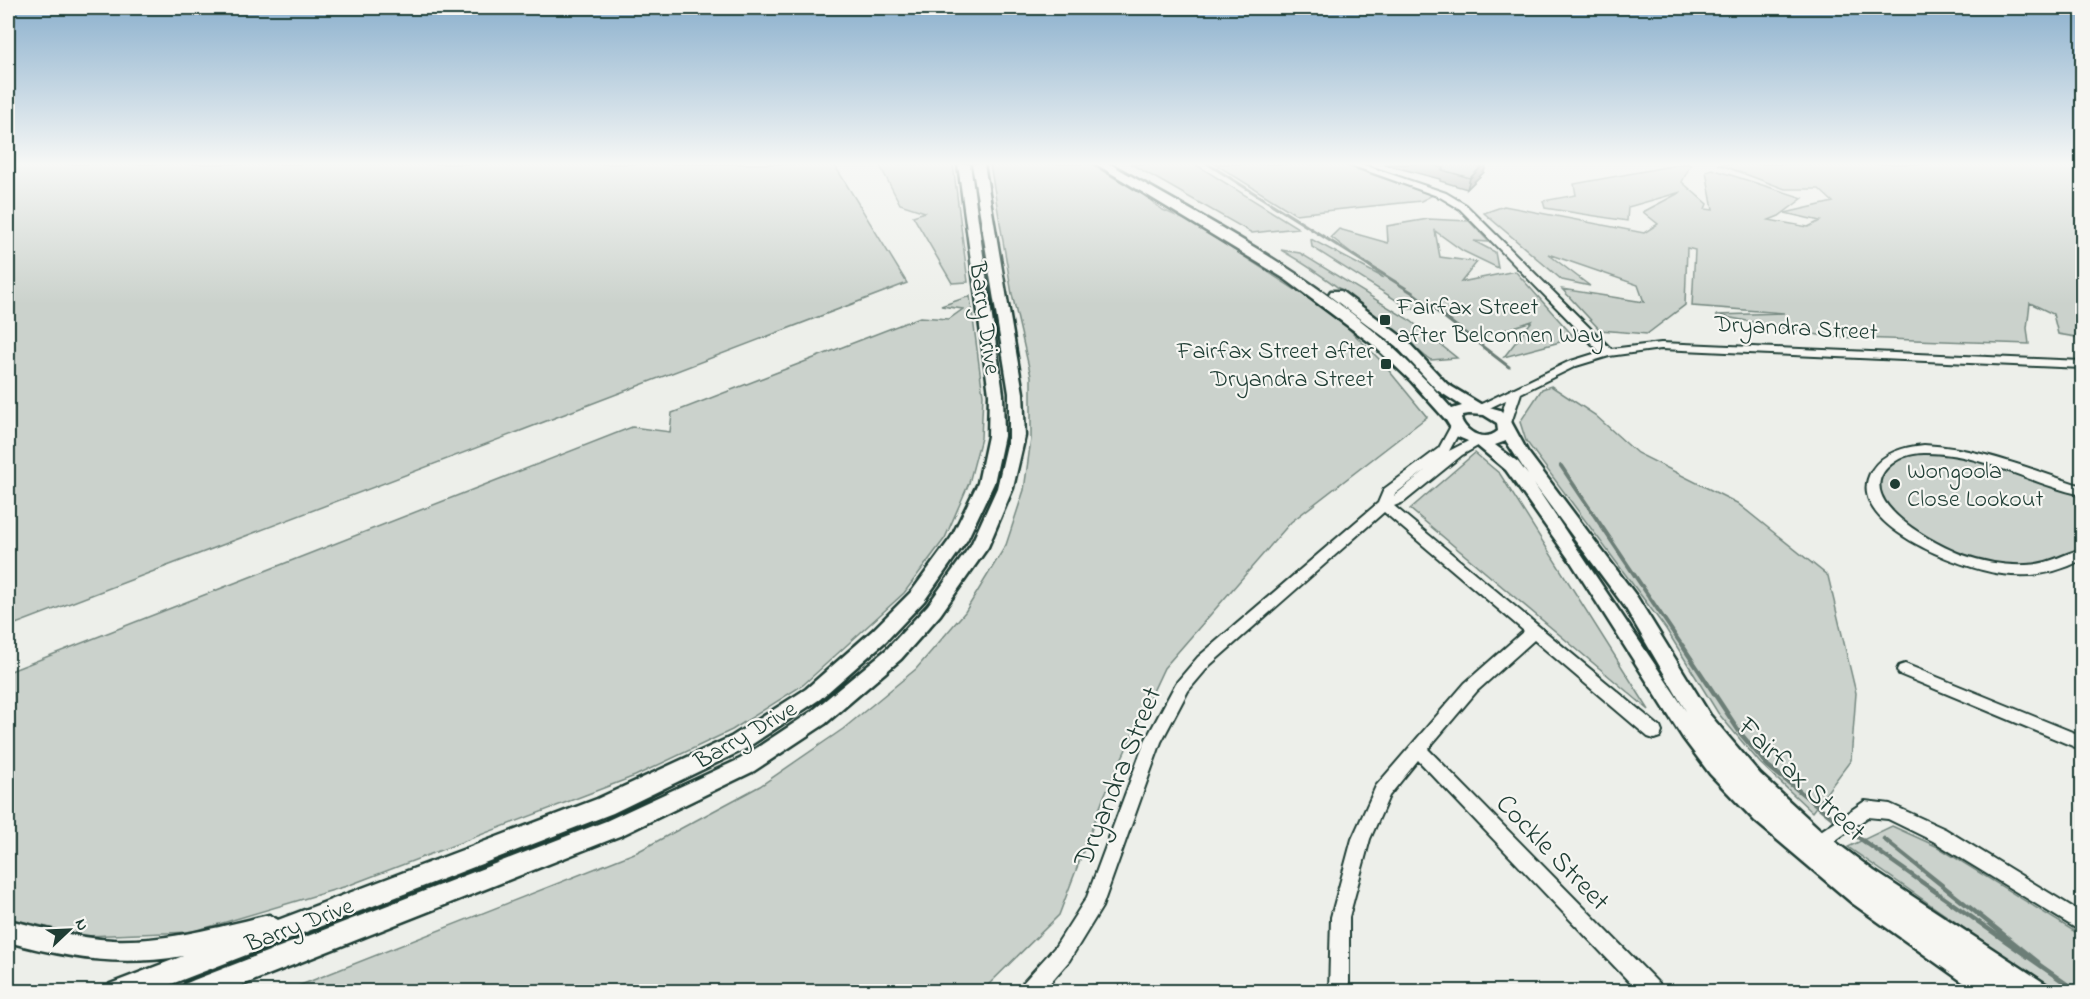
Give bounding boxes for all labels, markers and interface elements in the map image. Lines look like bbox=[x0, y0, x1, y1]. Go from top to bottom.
street label: Barry Drive bbox=[957, 259, 1009, 377]
place label: Fairfax Street after Belconnen Way bbox=[1396, 291, 1604, 355]
street label: Dryandra Street bbox=[1712, 308, 1878, 352]
marker: Fairfax Street after Belconnen Way bbox=[1378, 313, 1392, 327]
place label: Fairfax Street after Dryandra Street bbox=[1176, 335, 1375, 399]
marker: Fairfax Street after Dryandra Street bbox=[1379, 357, 1393, 371]
place label: Wongoola Close Lookout bbox=[1907, 455, 2044, 518]
marker: Wongoola Close Lookout bbox=[1888, 477, 1902, 491]
street label: Dryandra Street bbox=[1064, 681, 1174, 874]
street label: Barry Drive bbox=[688, 693, 805, 781]
street label: Fairfax Street bbox=[1726, 708, 1874, 853]
street label: Cockle Street bbox=[1485, 785, 1618, 921]
street label: Barry Drive bbox=[240, 890, 360, 964]
north arrow bbox=[39, 900, 99, 960]
text: N bbox=[68, 915, 94, 935]

